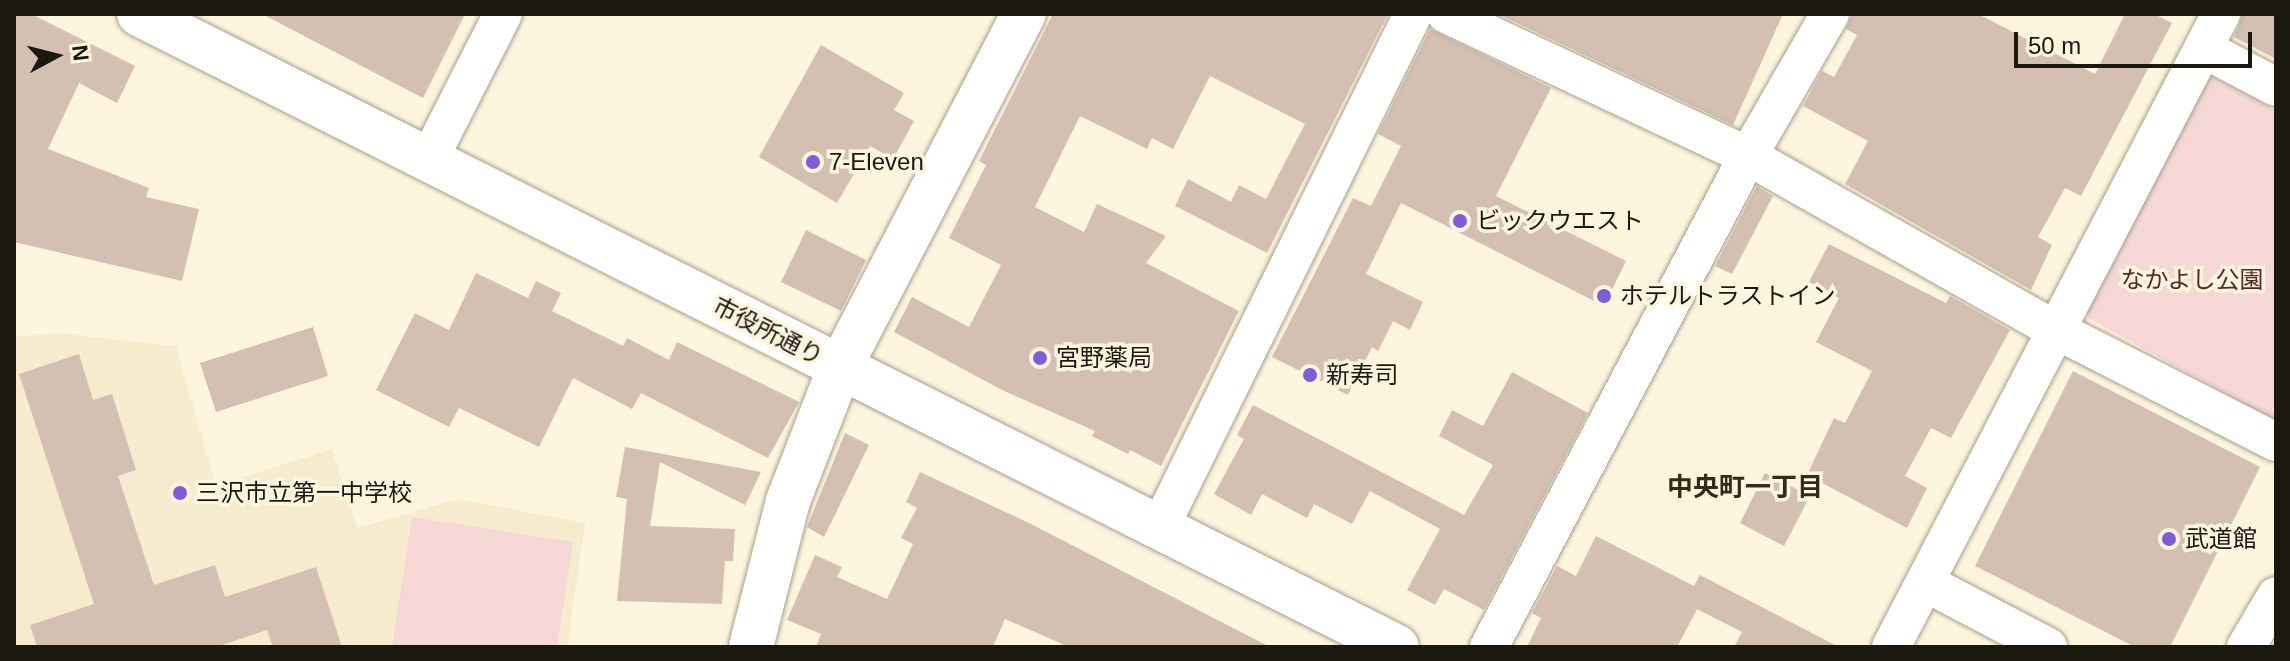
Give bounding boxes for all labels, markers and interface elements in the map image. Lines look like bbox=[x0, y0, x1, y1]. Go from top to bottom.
north arrow bbox=[16, 16, 96, 96]
scale bar bbox=[2018, 16, 2256, 66]
text: 50 m bbox=[2028, 32, 2081, 59]
text: N bbox=[67, 44, 94, 62]
place label: 7-Eleven bbox=[829, 148, 924, 176]
marker: 7-Eleven bbox=[804, 153, 822, 171]
place label: ビックウエスト bbox=[1476, 207, 1644, 235]
marker: ビックウエスト bbox=[1451, 212, 1469, 230]
park label: なかよし公園 bbox=[2120, 266, 2264, 294]
place label: ホテルトラストイン bbox=[1620, 282, 1836, 310]
marker: ホテルトラストイン bbox=[1595, 287, 1613, 305]
street label: 市役所通り bbox=[708, 291, 828, 371]
place label: 宮野薬局 bbox=[1056, 344, 1152, 372]
marker: 宮野薬局 bbox=[1031, 349, 1049, 367]
place label: 新寿司 bbox=[1326, 361, 1398, 389]
marker: 新寿司 bbox=[1301, 366, 1319, 384]
district label: 中央町一丁目 bbox=[1667, 472, 1823, 504]
place label: 三沢市立第一中学校 bbox=[196, 479, 412, 507]
marker: 三沢市立第一中学校 bbox=[171, 484, 189, 502]
place label: 武道館 bbox=[2185, 525, 2257, 553]
marker: 武道館 bbox=[2160, 530, 2178, 548]

